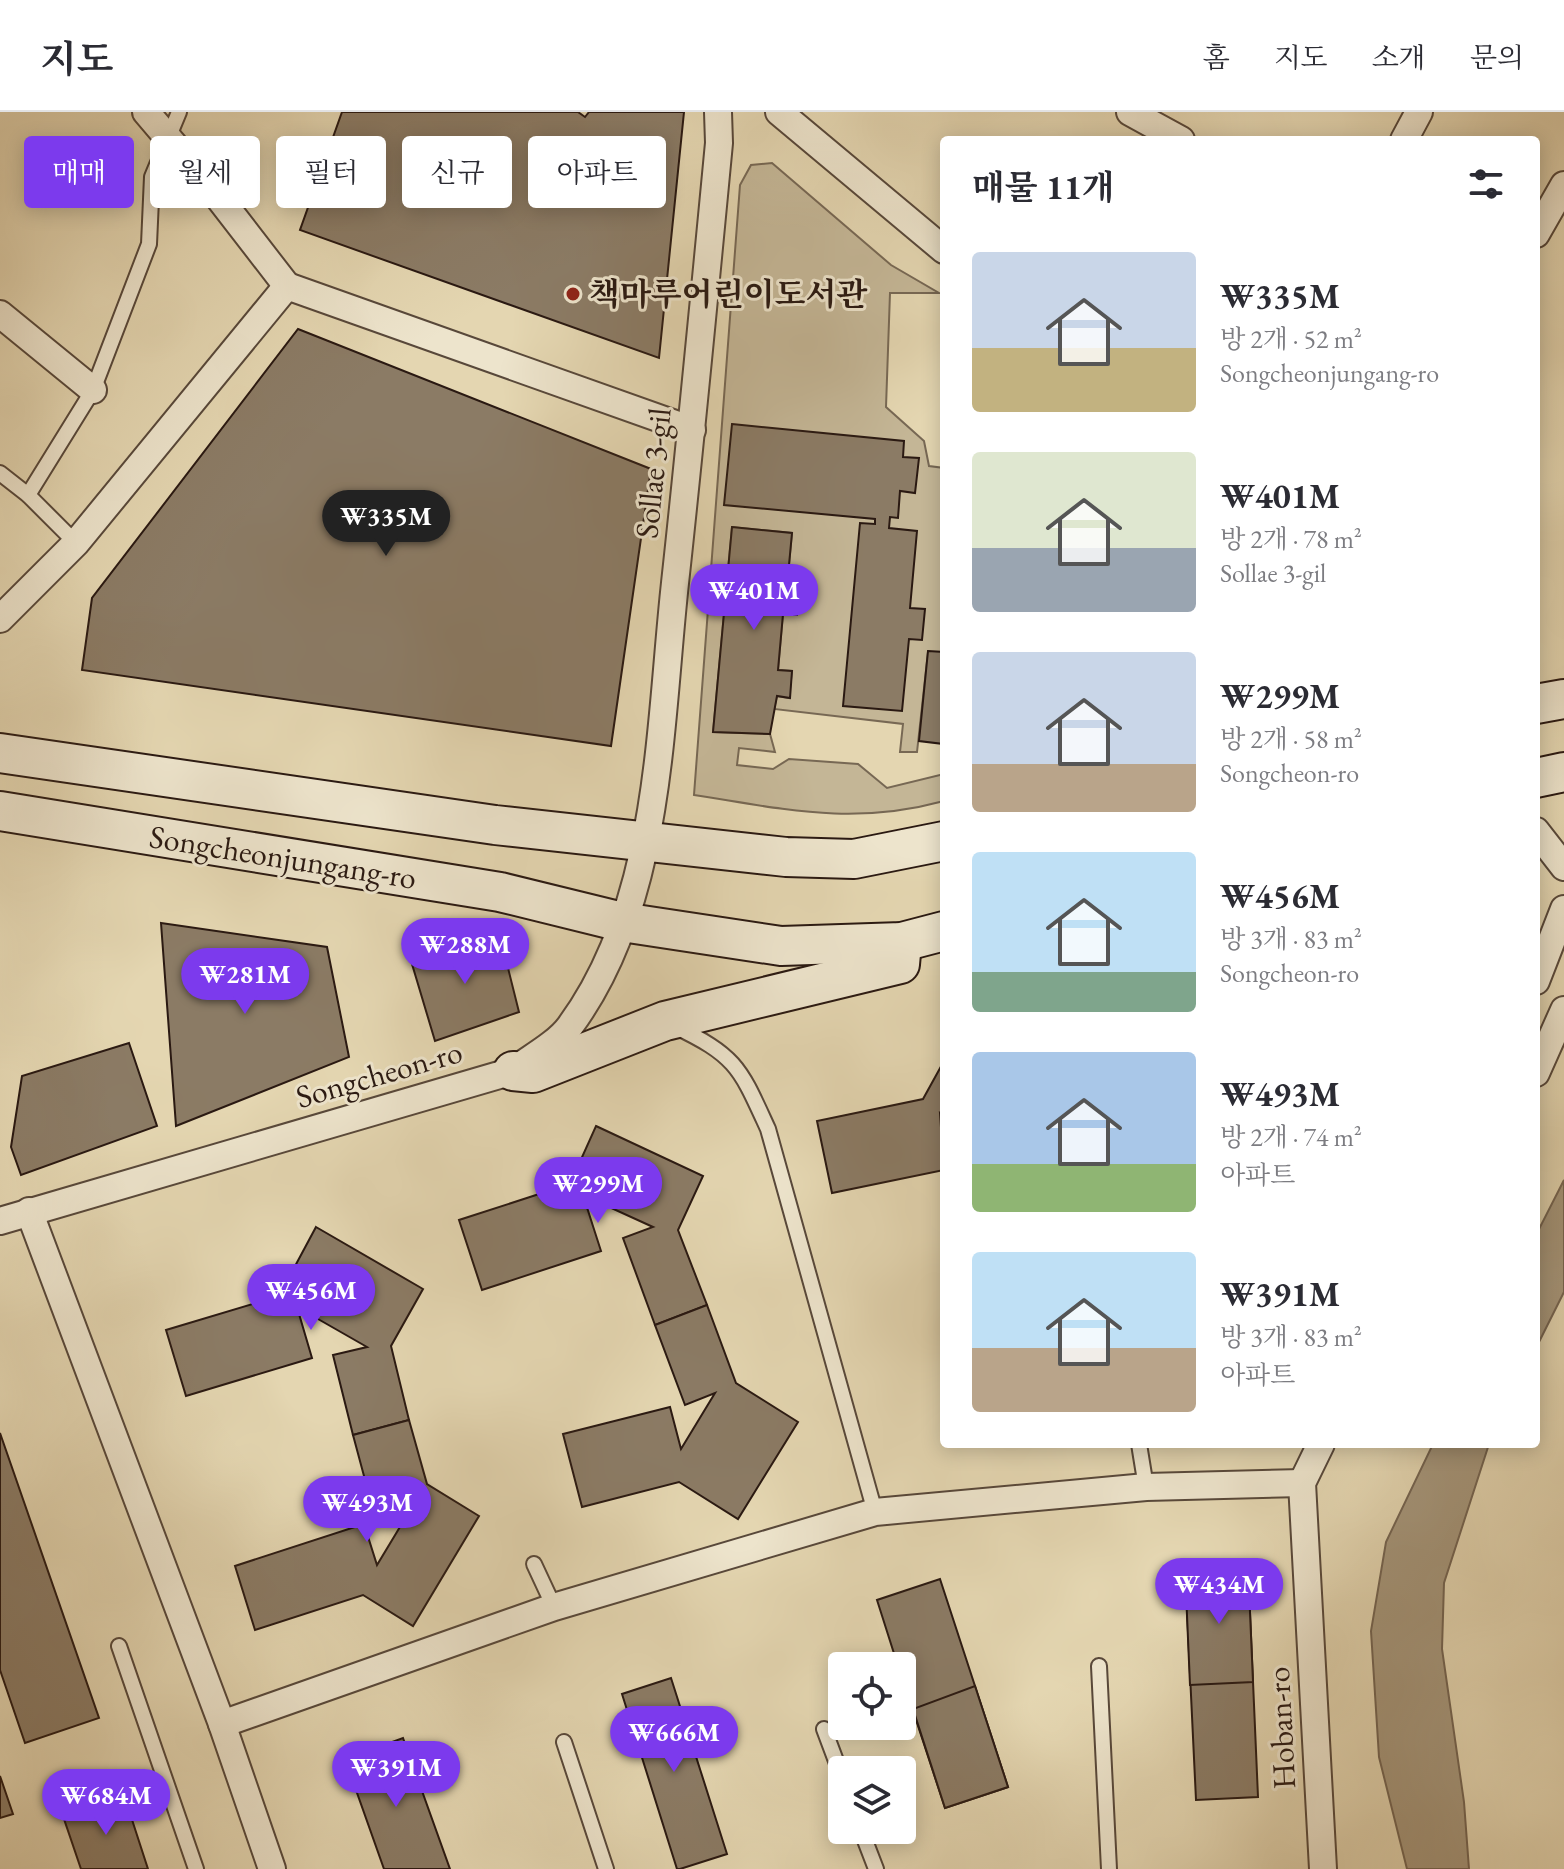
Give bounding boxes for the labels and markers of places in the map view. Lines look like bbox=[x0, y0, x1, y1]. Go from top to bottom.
place label: 책마루어린이도서관 bbox=[589, 273, 868, 315]
marker: 책마루어린이도서관 bbox=[564, 285, 582, 303]
pin: ₩335M bbox=[330, 490, 442, 558]
pin: ₩401M bbox=[698, 564, 810, 632]
pin: ₩288M bbox=[409, 918, 521, 986]
pin: ₩281M bbox=[189, 948, 301, 1016]
pin: ₩299M bbox=[542, 1157, 654, 1225]
pin: ₩456M bbox=[255, 1264, 367, 1332]
pin: ₩493M bbox=[311, 1476, 423, 1544]
pin: ₩434M bbox=[1163, 1558, 1275, 1626]
pin: ₩666M bbox=[618, 1706, 730, 1774]
pin: ₩391M bbox=[340, 1741, 452, 1809]
pin: ₩684M bbox=[50, 1769, 162, 1837]

